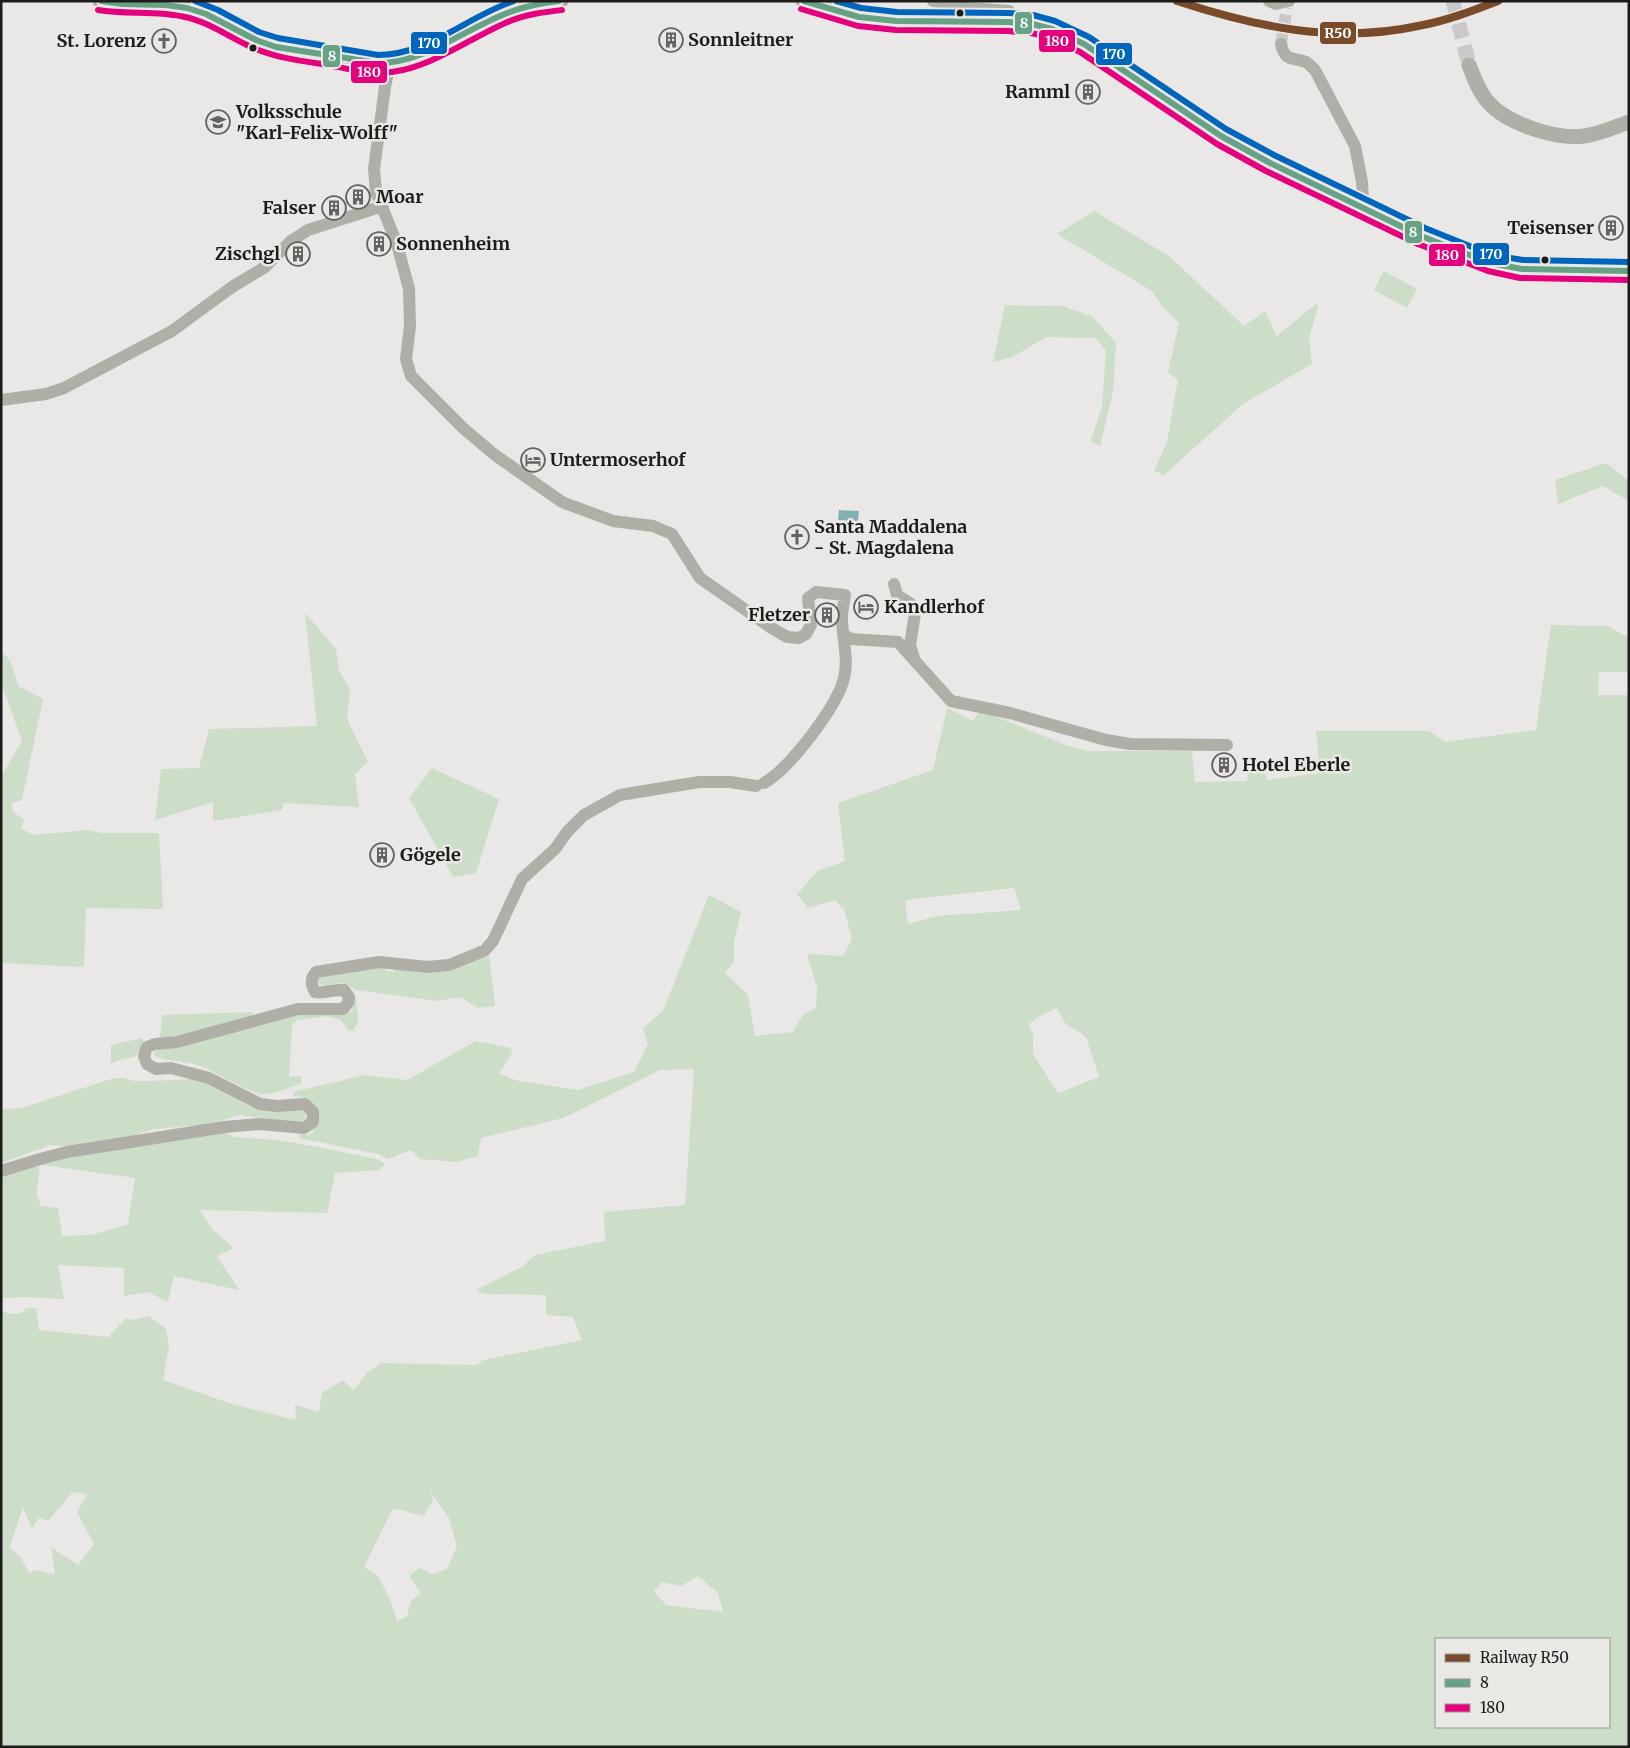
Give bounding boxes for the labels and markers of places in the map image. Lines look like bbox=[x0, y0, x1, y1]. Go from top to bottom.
unlabelled marker bbox=[955, 8, 965, 18]
building icon: Sonnleitner bbox=[658, 27, 684, 53]
church icon: St. Lorenz bbox=[151, 28, 177, 54]
place label: Sonnleitner bbox=[688, 28, 793, 51]
place label: St. Lorenz bbox=[56, 29, 146, 52]
unlabelled marker bbox=[248, 43, 258, 53]
building icon: Ramml bbox=[1075, 79, 1101, 105]
place label: Ramml bbox=[1005, 80, 1070, 103]
place label: Volksschule "Karl-Felix-Wolff" bbox=[235, 100, 398, 144]
school or university icon: Volksschule "Karl-Felix-Wolff" bbox=[205, 109, 231, 135]
building icon: Moar bbox=[345, 184, 371, 210]
place label: Moar bbox=[376, 185, 424, 208]
building icon: Falser bbox=[321, 195, 347, 221]
place label: Falser bbox=[262, 196, 316, 219]
building icon: Teisenser bbox=[1598, 215, 1624, 241]
place label: Teisenser bbox=[1507, 216, 1594, 239]
building icon: Sonnenheim bbox=[366, 231, 392, 257]
place label: Sonnenheim bbox=[396, 232, 510, 255]
building icon: Zischgl bbox=[285, 241, 311, 267]
place label: Zischgl bbox=[215, 242, 280, 265]
unlabelled marker bbox=[1540, 255, 1550, 265]
hotel icon: Untermoserhof bbox=[520, 447, 546, 473]
place label: Untermoserhof bbox=[550, 448, 686, 471]
place label: Santa Maddalena - St. Magdalena bbox=[814, 515, 967, 559]
church icon: Santa Maddalena - St. Magdalena bbox=[784, 524, 810, 550]
hotel icon: Kandlerhof bbox=[853, 594, 879, 620]
place label: Kandlerhof bbox=[884, 595, 985, 618]
building icon: Fletzer bbox=[814, 602, 840, 628]
place label: Fletzer bbox=[748, 603, 810, 626]
building icon: Hotel Eberle bbox=[1211, 752, 1237, 778]
place label: Hotel Eberle bbox=[1242, 753, 1351, 776]
building icon: Gögele bbox=[369, 842, 395, 868]
place label: Gögele bbox=[400, 843, 461, 866]

